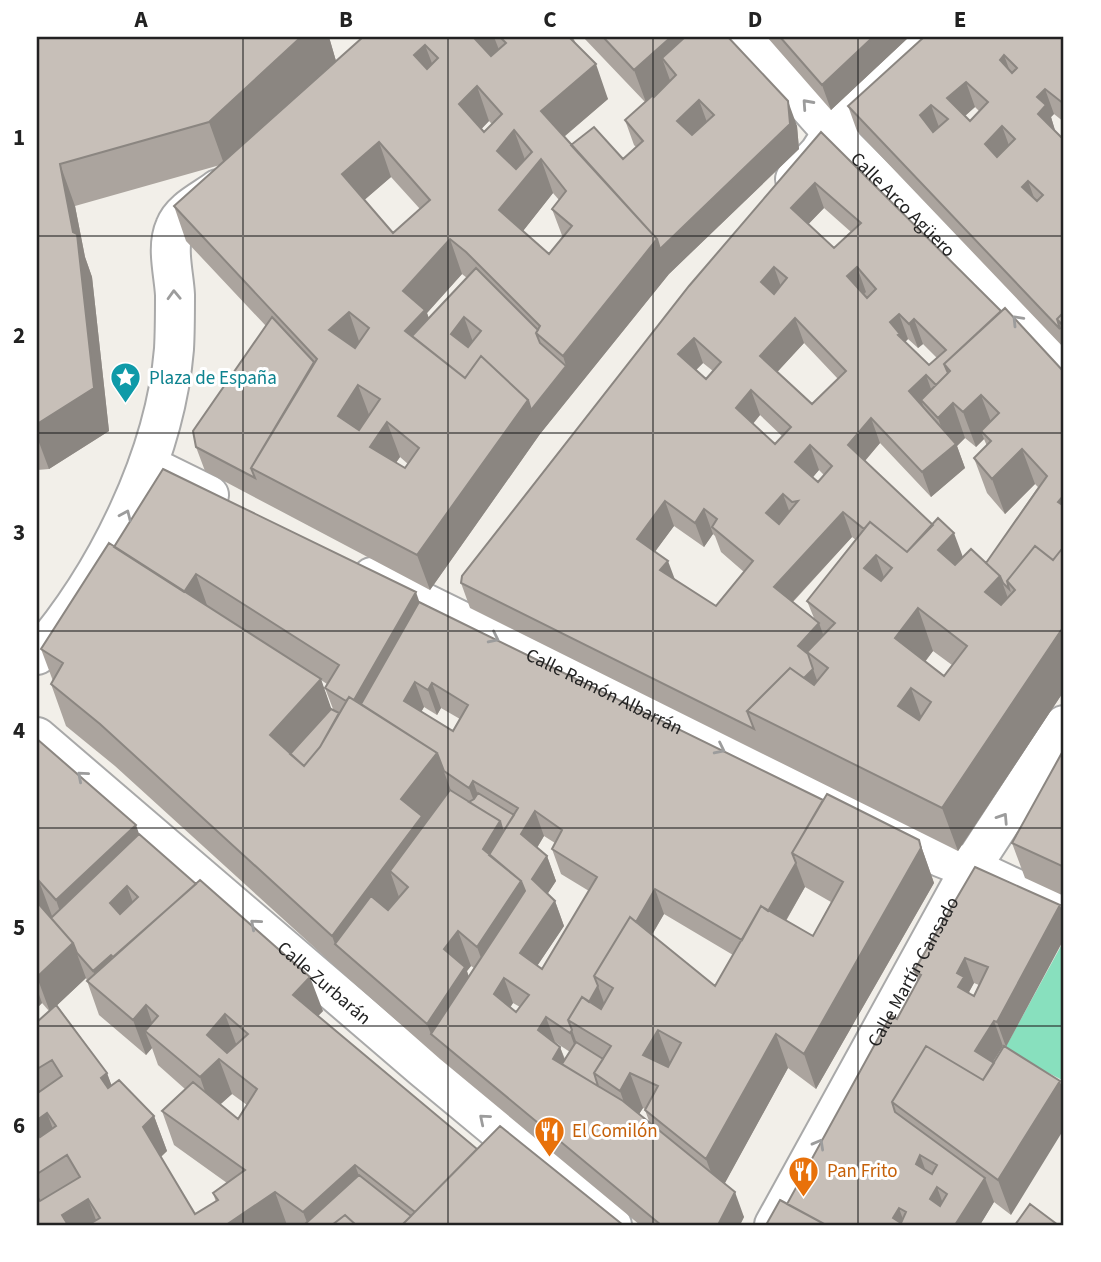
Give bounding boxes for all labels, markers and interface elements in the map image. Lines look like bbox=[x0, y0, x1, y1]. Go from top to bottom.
text: A bbox=[133, 3, 148, 36]
text: B bbox=[339, 3, 353, 36]
text: C bbox=[543, 3, 557, 36]
text: D bbox=[748, 3, 762, 36]
text: E bbox=[954, 3, 966, 36]
one-way arrow bbox=[803, 100, 815, 113]
text: 1 bbox=[13, 121, 25, 154]
street label: Calle Arco Agüero bbox=[844, 146, 961, 263]
one-way arrow bbox=[167, 289, 182, 300]
one-way arrow bbox=[1012, 315, 1025, 328]
text: 2 bbox=[13, 319, 25, 352]
place icon: Plaza de España bbox=[109, 361, 143, 405]
place label: Plaza de España bbox=[149, 365, 277, 392]
one-way arrow bbox=[118, 510, 132, 522]
text: 3 bbox=[13, 516, 25, 549]
one-way arrow bbox=[487, 629, 499, 643]
street label: Calle Ramón Albarrán bbox=[521, 641, 687, 742]
text: 4 bbox=[13, 714, 25, 747]
one-way arrow bbox=[713, 741, 725, 755]
one-way arrow bbox=[78, 772, 91, 784]
one-way arrow bbox=[995, 813, 1007, 826]
street label: Calle Martín Cansado bbox=[861, 892, 966, 1052]
text: 5 bbox=[13, 911, 25, 944]
one-way arrow bbox=[250, 920, 263, 932]
street label: Calle Zurbarán bbox=[271, 935, 377, 1031]
text: 6 bbox=[13, 1109, 25, 1142]
restaurant icon: El Comilón bbox=[532, 1114, 566, 1158]
one-way arrow bbox=[480, 1115, 493, 1127]
place label: El Comilón bbox=[572, 1118, 658, 1145]
one-way arrow bbox=[810, 1139, 824, 1151]
restaurant icon: Pan Frito bbox=[787, 1154, 821, 1198]
place label: Pan Frito bbox=[827, 1158, 897, 1185]

